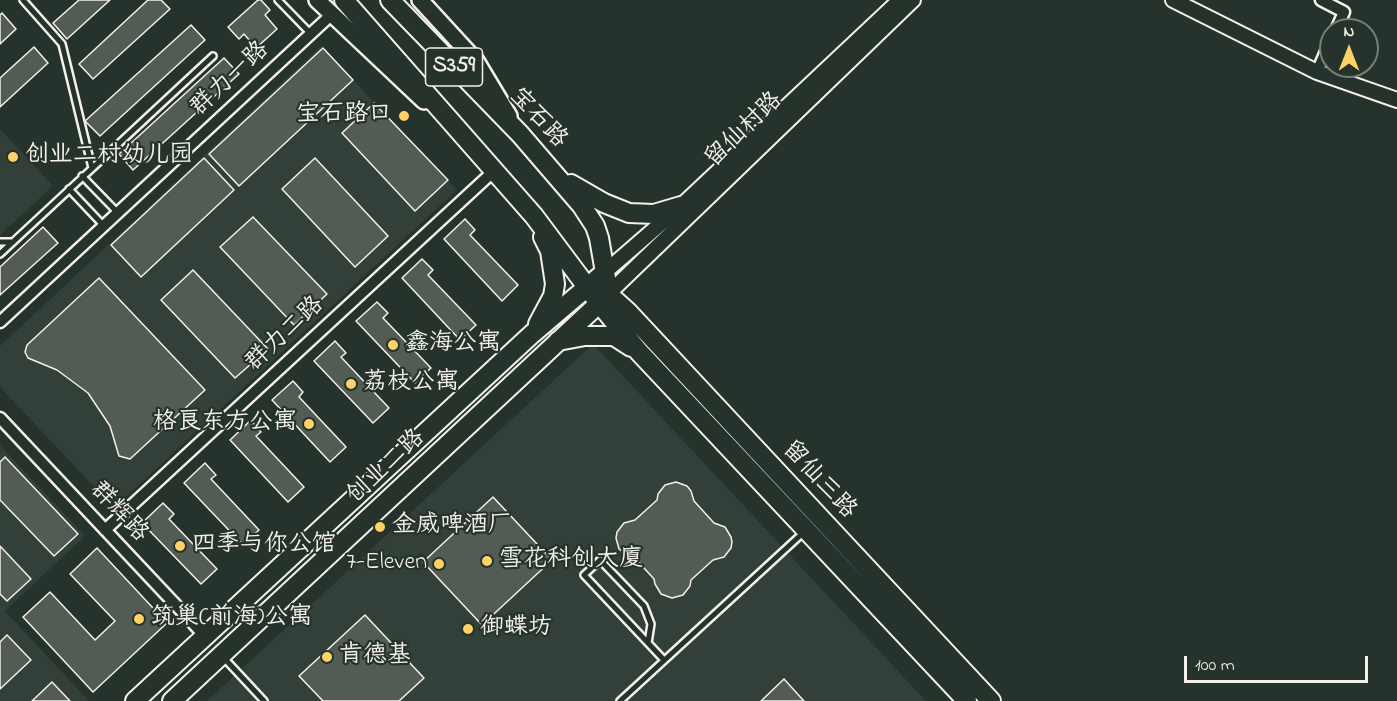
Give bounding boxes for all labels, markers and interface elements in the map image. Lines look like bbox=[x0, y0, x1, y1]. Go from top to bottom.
north arrow bbox=[1319, 18, 1379, 78]
text: N bbox=[1344, 20, 1354, 44]
street label: 群力一路 bbox=[186, 37, 276, 123]
road number: S359 bbox=[426, 48, 482, 86]
street label: 宝石路 bbox=[502, 83, 572, 155]
street label: 留仙村路 bbox=[700, 87, 790, 175]
place label: 宝石路口 bbox=[296, 102, 392, 130]
marker: 宝石路口 bbox=[397, 109, 411, 123]
place label: 创业二村幼儿园 bbox=[25, 143, 193, 171]
marker: 创业二村幼儿园 bbox=[6, 150, 20, 164]
street label: 群力二路 bbox=[241, 292, 331, 378]
place label: 鑫海公寓 bbox=[405, 331, 501, 359]
marker: 鑫海公寓 bbox=[386, 338, 400, 352]
place label: 荔枝公寓 bbox=[363, 370, 459, 398]
marker: 荔枝公寓 bbox=[344, 377, 358, 391]
place label: 格良东方公寓 bbox=[153, 410, 297, 438]
marker: 格良东方公寓 bbox=[302, 417, 316, 431]
street label: 创业二路 bbox=[342, 425, 432, 511]
street label: 留仙三路 bbox=[775, 436, 861, 526]
street label: 群辉路 bbox=[83, 477, 153, 549]
place label: 金威啤酒厂 bbox=[392, 513, 512, 541]
marker: 金威啤酒厂 bbox=[373, 520, 387, 534]
place label: 四季与你公馆 bbox=[192, 532, 336, 560]
marker: 四季与你公馆 bbox=[173, 539, 187, 553]
place label: 雪花科创大廈 bbox=[499, 547, 643, 575]
place label: 7-Eleven bbox=[346, 550, 427, 578]
marker: 雪花科创大廈 bbox=[480, 554, 494, 568]
marker: 7-Eleven bbox=[432, 557, 446, 571]
place label: 筑巢(前海)公寓 bbox=[151, 605, 312, 633]
marker: 筑巢(前海)公寓 bbox=[132, 612, 146, 626]
place label: 御蝶坊 bbox=[480, 615, 552, 643]
marker: 御蝶坊 bbox=[461, 622, 475, 636]
place label: 肯德基 bbox=[339, 643, 411, 671]
scale bar bbox=[1187, 644, 1372, 682]
marker: 肯德基 bbox=[320, 650, 334, 664]
text: 100 m bbox=[1195, 653, 1235, 679]

